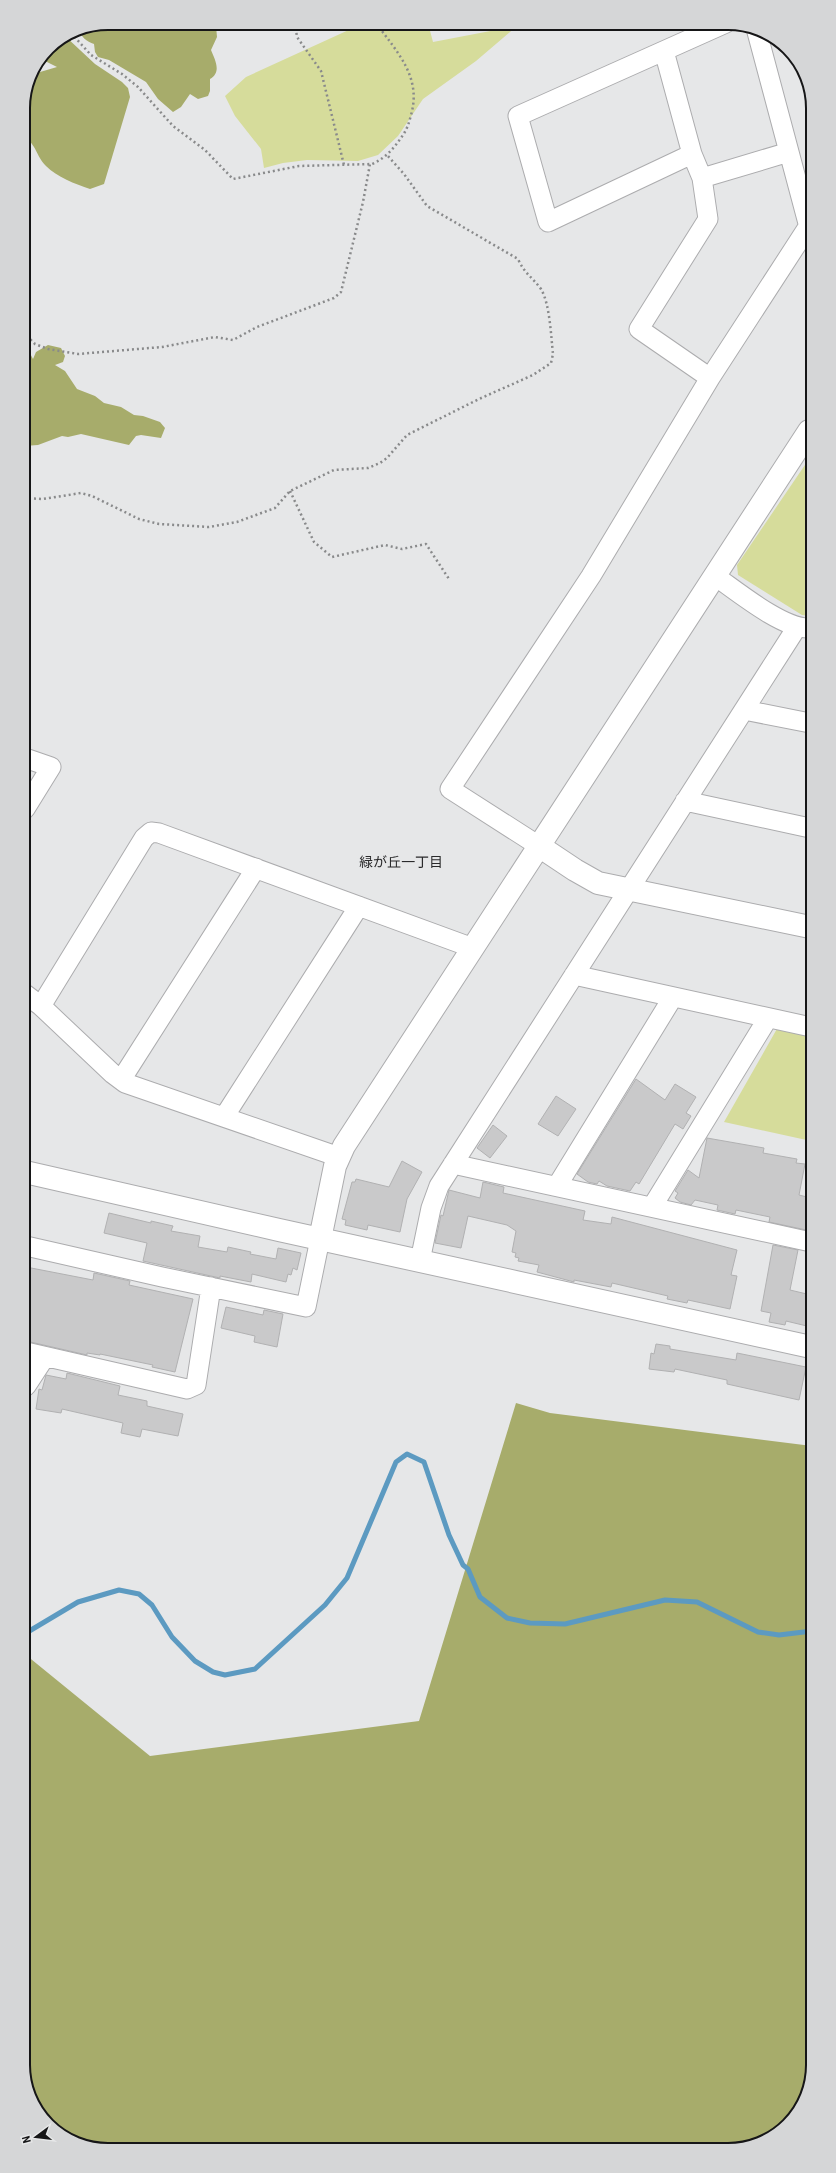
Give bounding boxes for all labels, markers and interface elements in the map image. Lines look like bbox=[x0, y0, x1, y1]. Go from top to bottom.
district label: 緑が丘一丁目 bbox=[359, 854, 443, 870]
north arrow bbox=[16, 2117, 56, 2157]
text: N bbox=[20, 2134, 34, 2144]

